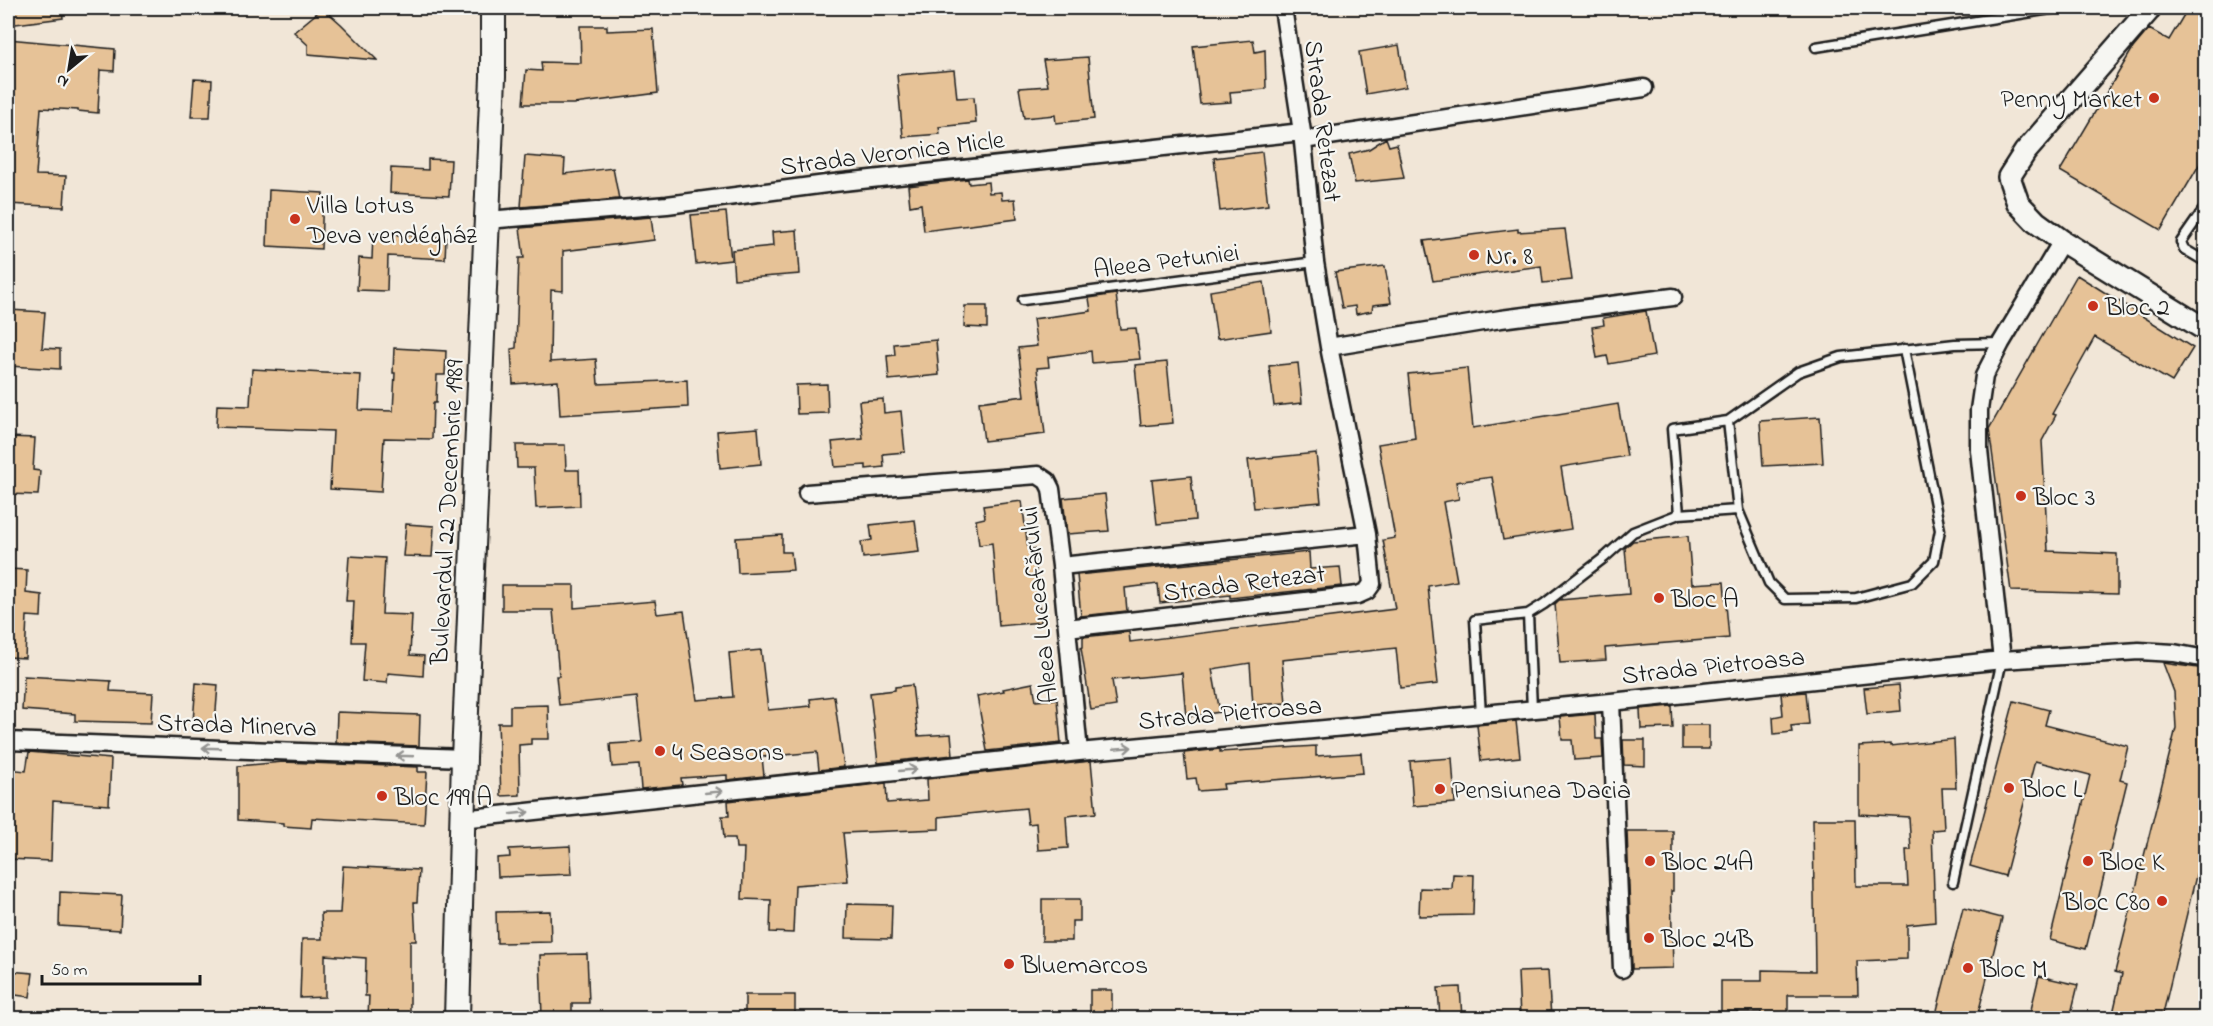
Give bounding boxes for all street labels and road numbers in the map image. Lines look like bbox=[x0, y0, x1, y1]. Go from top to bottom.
street label: Strada Retezat bbox=[1292, 38, 1350, 205]
street label: Strada Veronica Micle bbox=[778, 122, 1007, 188]
street label: Aleea Petuniei bbox=[1091, 235, 1241, 291]
street label: Bulevardul 22 Decembrie 1989 bbox=[422, 358, 476, 667]
street label: Aleea Luceafărului bbox=[1012, 504, 1070, 705]
street label: Strada Retezat bbox=[1161, 556, 1328, 614]
street label: Strada Pietroasa bbox=[1620, 639, 1807, 697]
street label: Strada Pietroasa bbox=[1137, 688, 1324, 742]
street label: Strada Minerva bbox=[156, 705, 317, 749]

